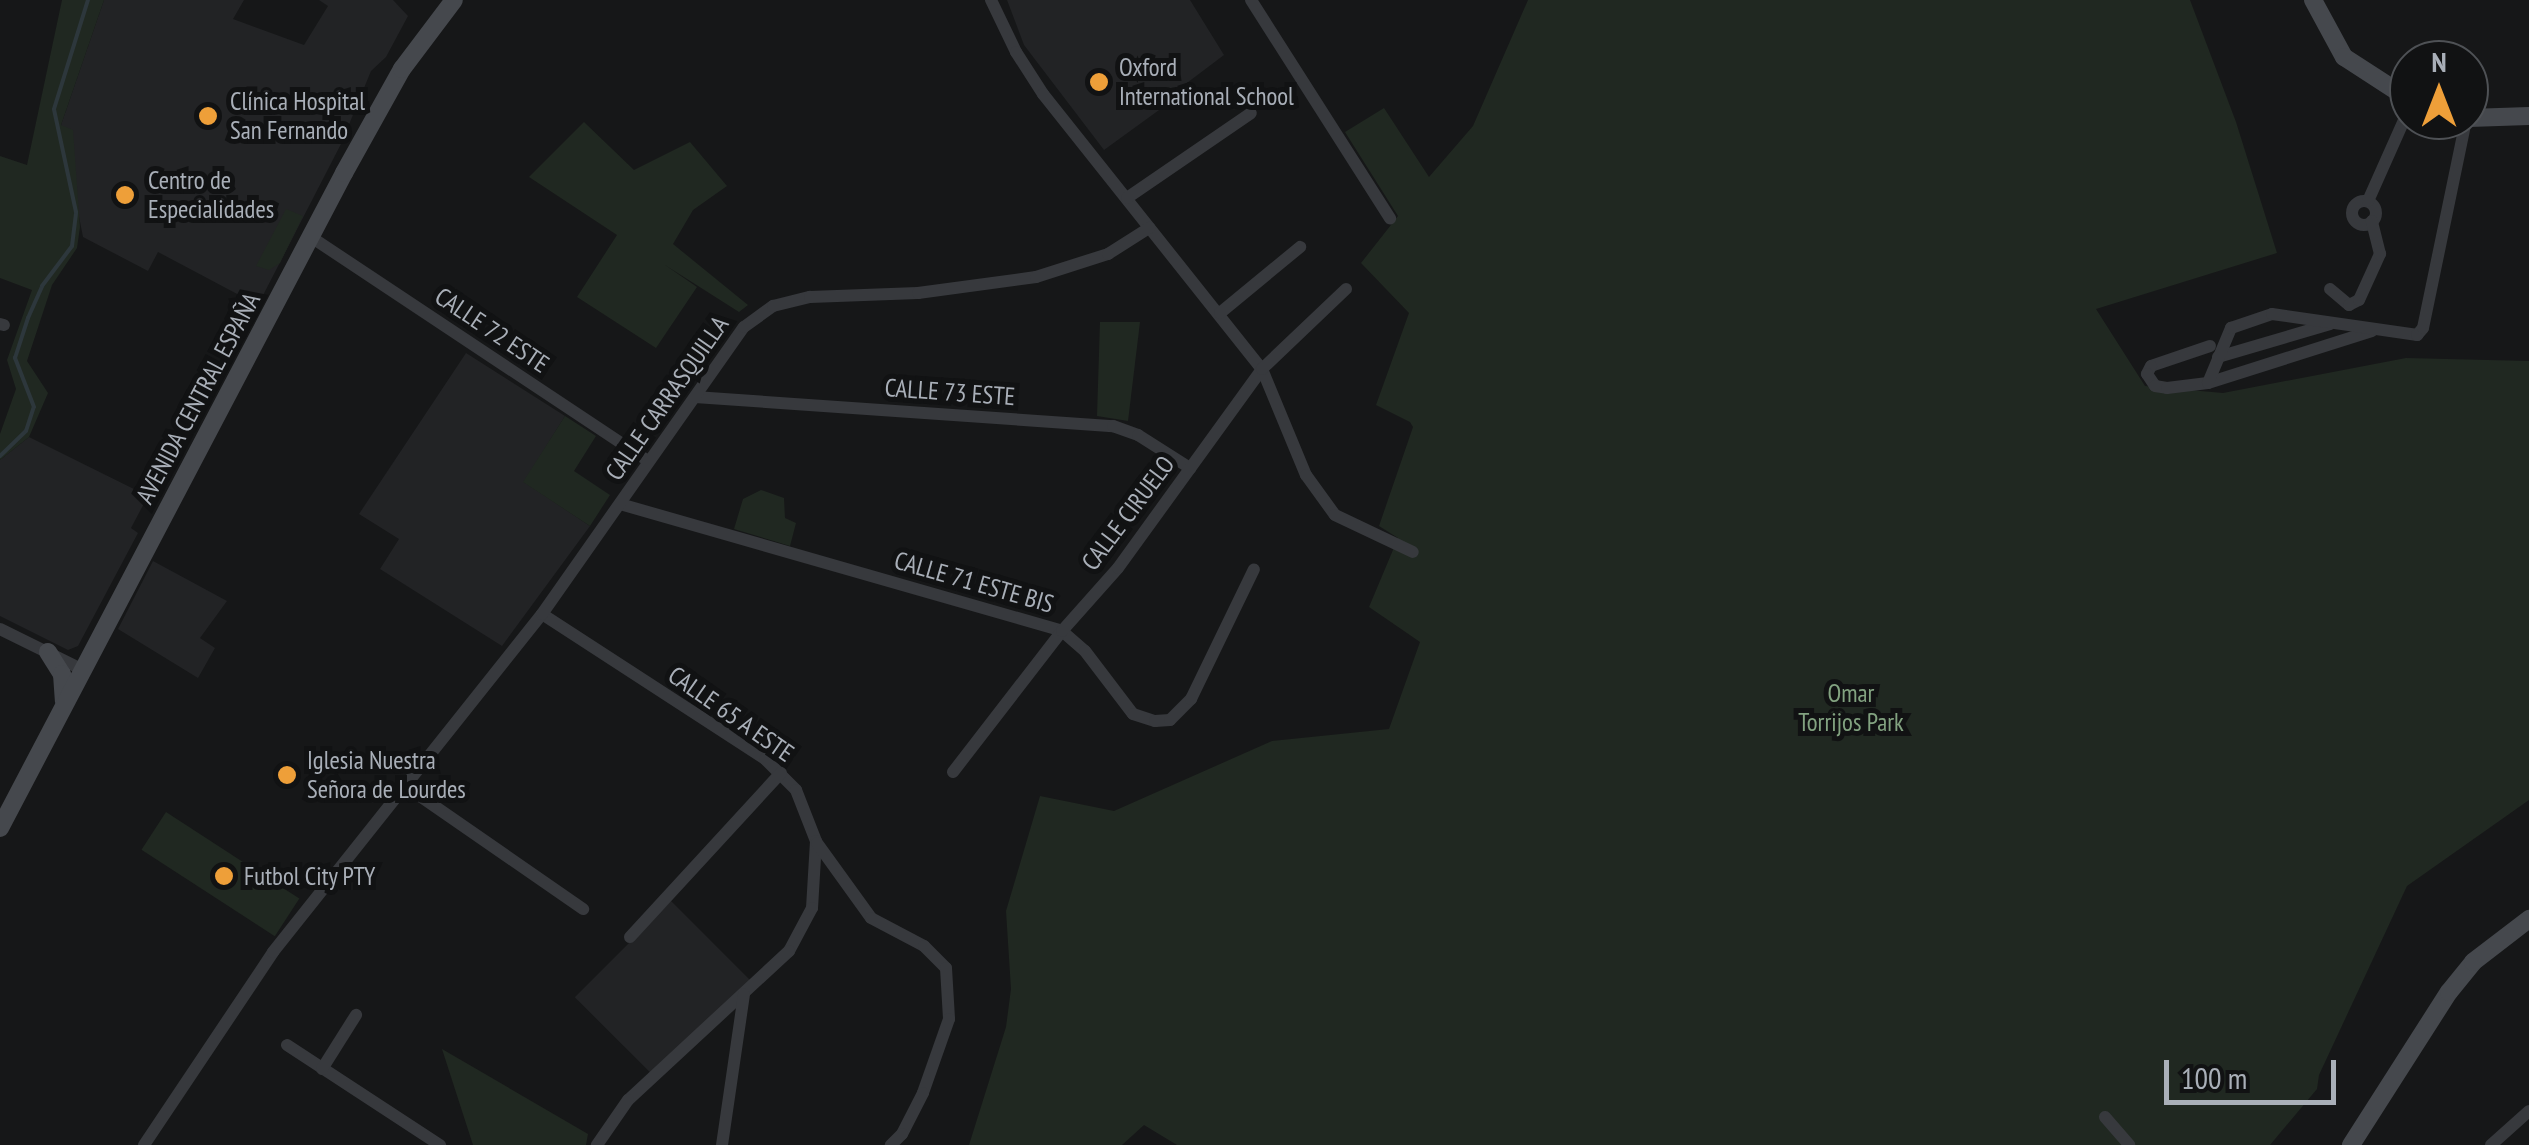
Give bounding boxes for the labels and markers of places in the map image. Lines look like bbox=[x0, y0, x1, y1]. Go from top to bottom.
place label: Oxford International School bbox=[1119, 53, 1294, 112]
marker: Oxford International School bbox=[1088, 71, 1110, 93]
place label: Clínica Hospital San Fernando bbox=[230, 87, 365, 146]
marker: Clínica Hospital San Fernando bbox=[195, 103, 221, 129]
place label: Centro de Especialidades bbox=[148, 166, 274, 225]
marker: Centro de Especialidades bbox=[112, 182, 138, 208]
place label: Iglesia Nuestra Señora de Lourdes bbox=[307, 746, 466, 805]
marker: Iglesia Nuestra Señora de Lourdes bbox=[276, 764, 298, 786]
place label: Futbol City PTY bbox=[244, 861, 376, 891]
marker: Futbol City PTY bbox=[213, 865, 235, 887]

